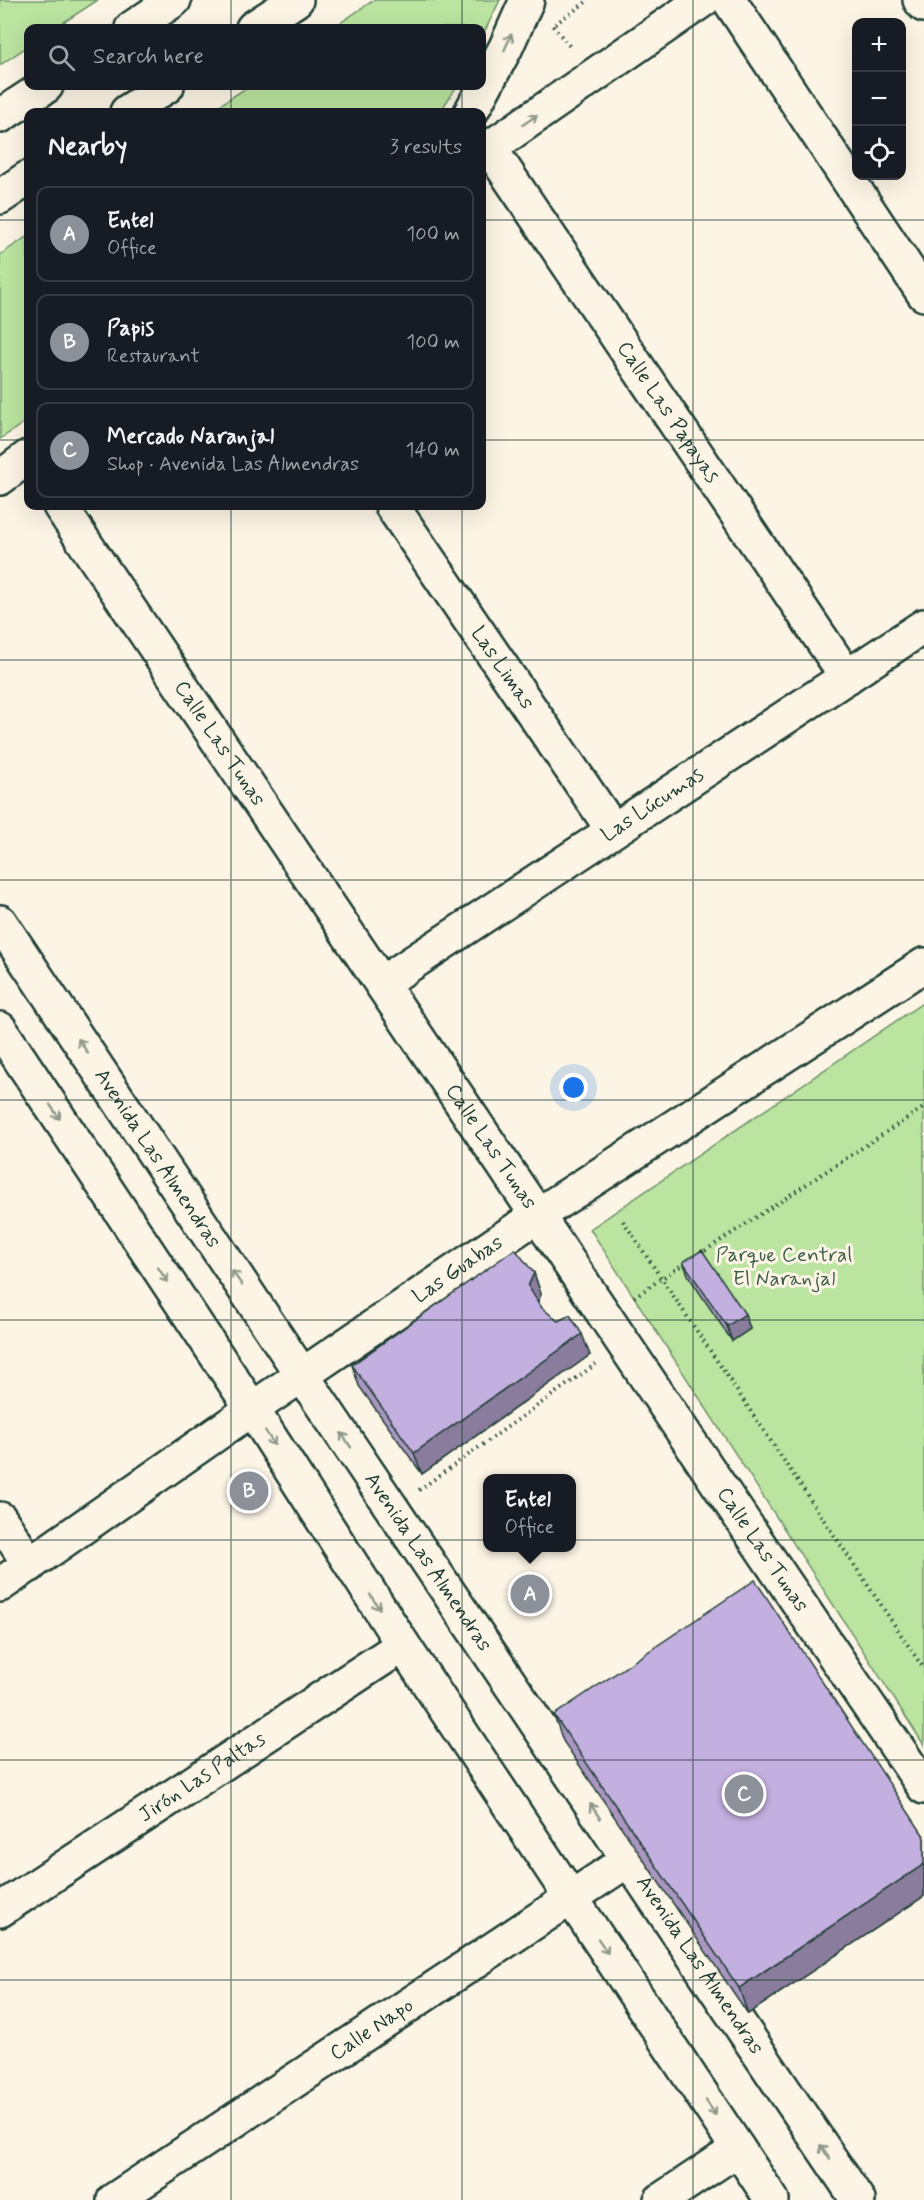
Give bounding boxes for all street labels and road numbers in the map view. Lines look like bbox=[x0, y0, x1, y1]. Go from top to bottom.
street label: Calle Las Papayas bbox=[610, 336, 726, 489]
street label: Las Limas bbox=[464, 621, 541, 715]
street label: Calle Las Tunas bbox=[167, 675, 272, 811]
street label: Las Lúcumas bbox=[596, 761, 709, 849]
street label: Avenida Las Almendras bbox=[88, 1063, 227, 1253]
street label: Calle Las Tunas bbox=[439, 1078, 543, 1215]
street label: Las Guabas bbox=[407, 1229, 509, 1310]
street label: Avenida Las Almendras bbox=[358, 1467, 498, 1657]
street label: Calle Las Tunas bbox=[710, 1482, 815, 1618]
street label: Jirón Las Paltas bbox=[133, 1725, 271, 1829]
street label: Avenida Las Almendras bbox=[629, 1870, 770, 2060]
street label: Calle Napo bbox=[324, 1992, 419, 2067]

